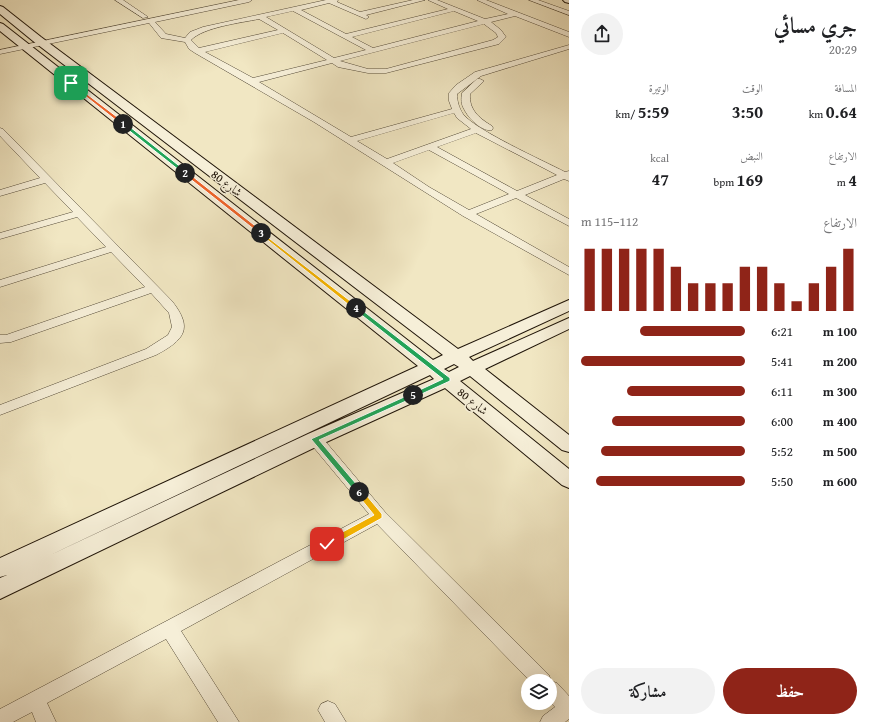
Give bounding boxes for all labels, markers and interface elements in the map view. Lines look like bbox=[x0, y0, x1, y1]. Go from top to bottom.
text: جري مسائي bbox=[774, 9, 857, 41]
button: share bbox=[581, 13, 623, 55]
text: 20:29 bbox=[829, 40, 857, 59]
pin bbox=[54, 66, 88, 100]
icon: arrive bbox=[60, 72, 82, 94]
text: الوتيرة bbox=[649, 80, 669, 96]
text: الوقت bbox=[742, 80, 763, 96]
text: المسافة bbox=[835, 80, 857, 96]
text: 5:59 bbox=[638, 99, 669, 124]
text: 3:50 bbox=[732, 99, 763, 124]
text: 0.64 bbox=[826, 99, 857, 124]
text: /km bbox=[616, 106, 638, 122]
text: km bbox=[809, 106, 826, 122]
pin: 1 bbox=[113, 114, 133, 134]
text: 1 bbox=[120, 116, 126, 132]
text: النبض bbox=[740, 148, 763, 164]
text: الارتفاع bbox=[828, 148, 857, 164]
text: kcal bbox=[650, 150, 669, 166]
pin: 2 bbox=[175, 163, 195, 183]
text: 2 bbox=[182, 165, 188, 181]
street label: شارع 80 bbox=[206, 166, 246, 203]
text: 47 bbox=[651, 166, 669, 191]
text: 169 bbox=[737, 167, 763, 192]
text: 4 bbox=[848, 167, 857, 192]
text: bpm bbox=[714, 174, 737, 190]
text: m bbox=[837, 174, 848, 190]
text: 112–115 m bbox=[581, 212, 638, 231]
text: الارتفاع bbox=[823, 213, 857, 232]
pin: 3 bbox=[251, 223, 271, 243]
text: 3 bbox=[258, 225, 264, 241]
pin: 4 bbox=[346, 298, 366, 318]
text: 4 bbox=[353, 300, 359, 316]
text: 6:21 bbox=[771, 322, 793, 341]
text: 100 m bbox=[823, 322, 857, 341]
text: 5:41 bbox=[771, 352, 793, 371]
text: 200 m bbox=[823, 352, 857, 371]
text: 6:11 bbox=[771, 382, 793, 401]
text: 300 m bbox=[823, 382, 857, 401]
street label: شارع 80 bbox=[452, 383, 492, 421]
pin: 5 bbox=[403, 385, 423, 405]
text: 5 bbox=[410, 387, 416, 403]
text: 6:00 bbox=[771, 412, 793, 431]
text: 400 m bbox=[823, 412, 857, 431]
text: 5:52 bbox=[771, 442, 793, 461]
text: 500 m bbox=[823, 442, 857, 461]
text: 5:50 bbox=[771, 472, 793, 491]
text: 600 m bbox=[823, 472, 857, 491]
pin: 6 bbox=[349, 482, 369, 502]
text: 6 bbox=[356, 484, 362, 500]
pin bbox=[310, 527, 344, 561]
icon: check bbox=[316, 533, 338, 555]
button: مشاركة bbox=[581, 668, 715, 714]
button: حفظ bbox=[723, 668, 857, 714]
map controls bbox=[521, 674, 557, 710]
button: layers bbox=[521, 674, 557, 710]

